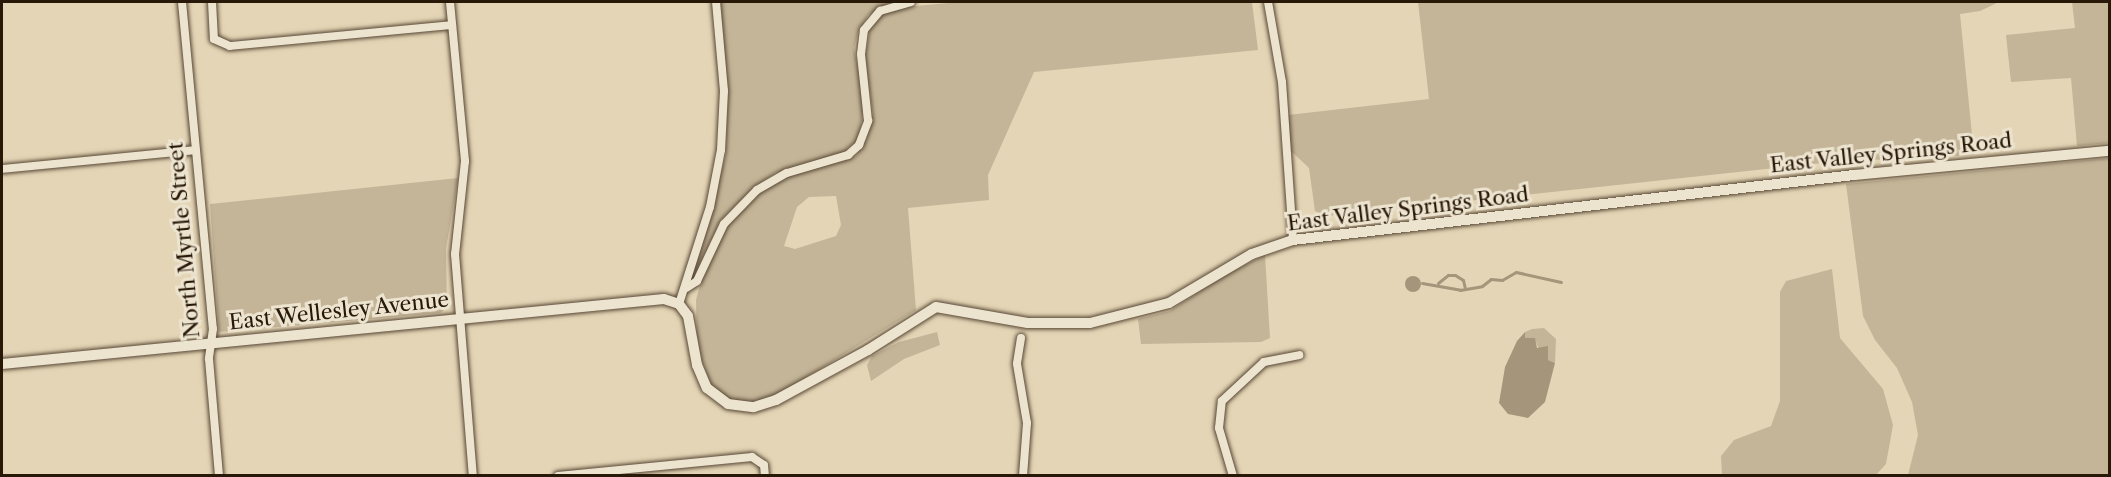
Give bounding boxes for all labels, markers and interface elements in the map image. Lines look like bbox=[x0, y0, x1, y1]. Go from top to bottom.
street label: East Valley Springs Road bbox=[1768, 128, 2014, 178]
street label: North Myrtle Street bbox=[163, 141, 205, 339]
street label: East Valley Springs Road bbox=[1285, 182, 1531, 236]
street label: East Wellesley Avenue bbox=[227, 287, 451, 335]

